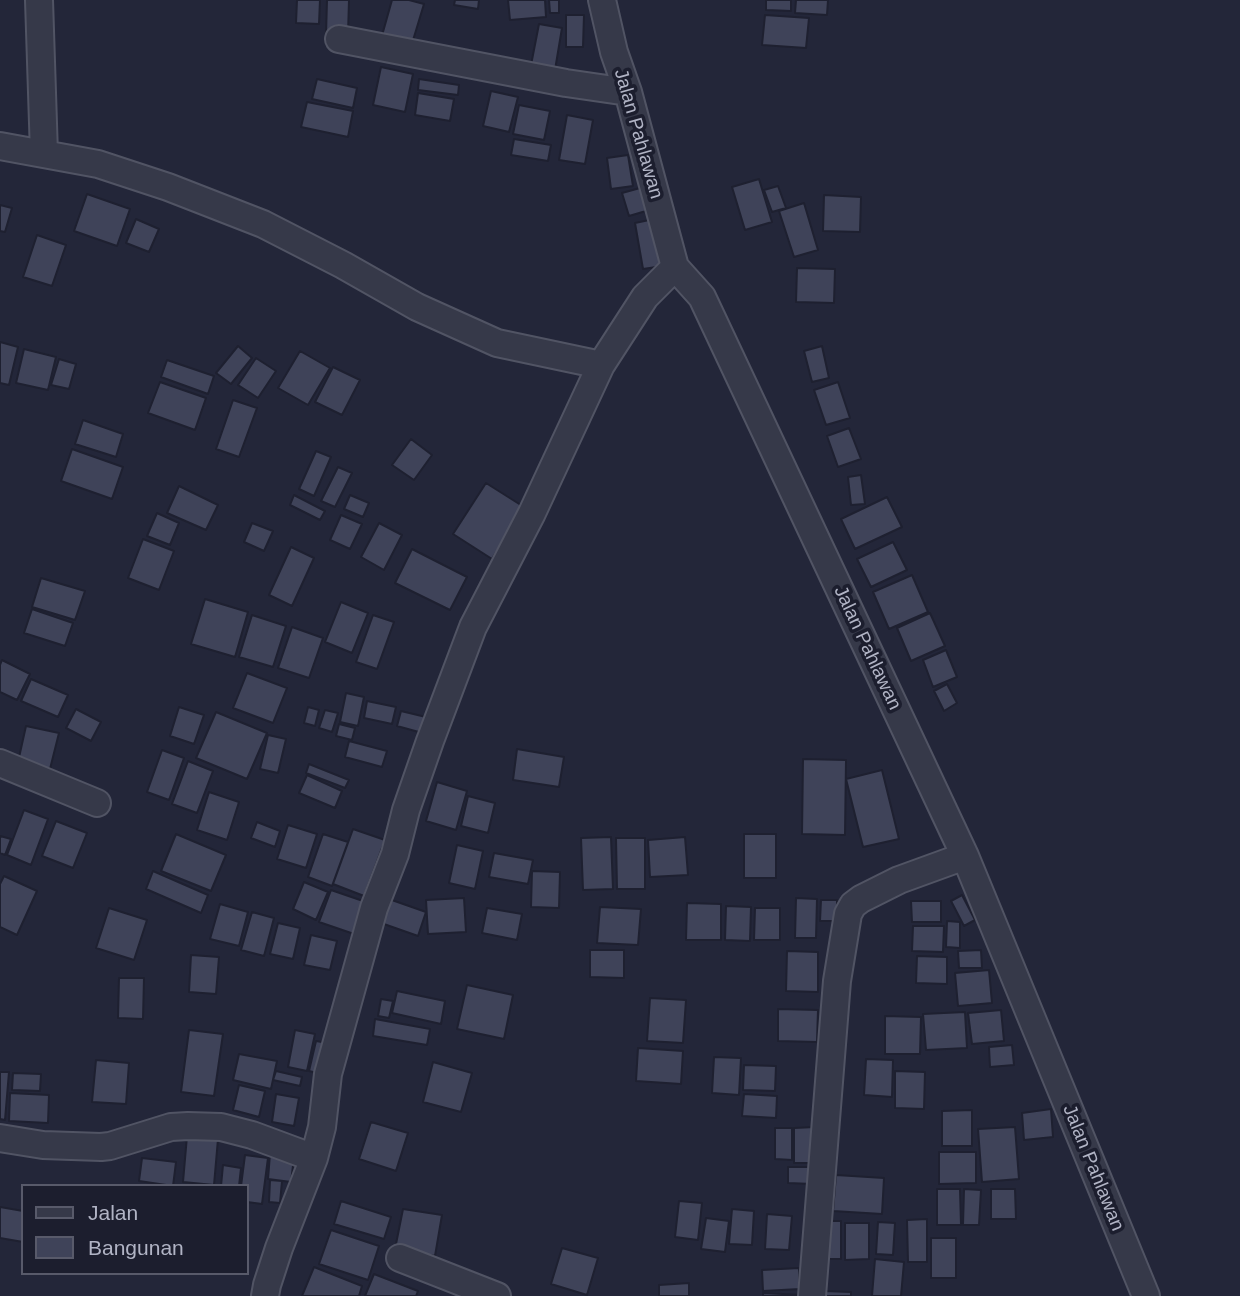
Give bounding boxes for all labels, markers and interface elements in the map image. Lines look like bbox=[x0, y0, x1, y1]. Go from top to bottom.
street label: Jalan Pahlawan bbox=[609, 66, 667, 202]
street label: Jalan Pahlawan bbox=[828, 582, 906, 714]
street label: Jalan Pahlawan bbox=[1057, 1102, 1129, 1234]
legend bbox=[21, 1184, 248, 1275]
text: Jalan bbox=[88, 1201, 138, 1224]
text: Bangunan bbox=[88, 1236, 184, 1259]

